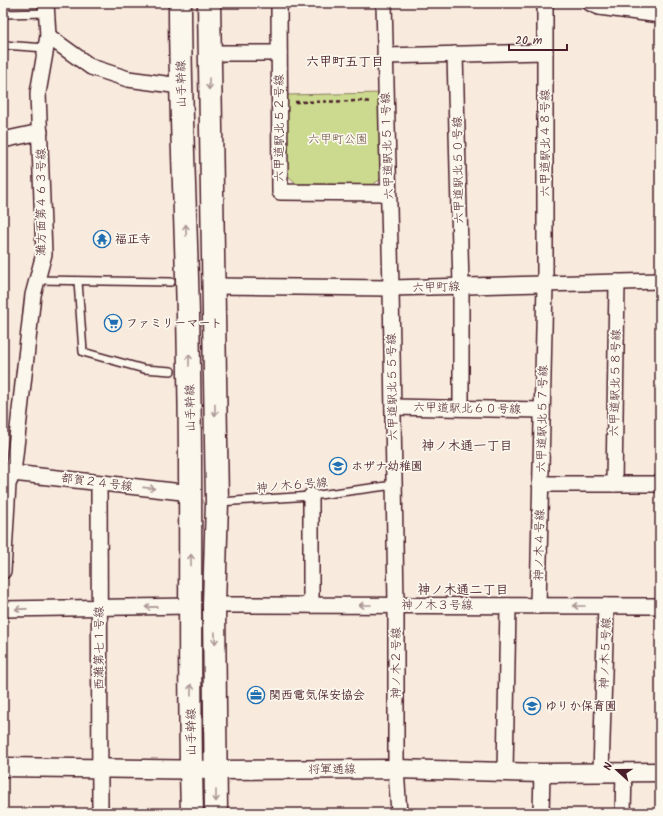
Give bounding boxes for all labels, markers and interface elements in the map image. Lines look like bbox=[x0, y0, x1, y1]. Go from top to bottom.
scale bar bbox=[509, 26, 567, 52]
text: 20 m bbox=[515, 31, 543, 50]
district label: 六甲町五丁目 bbox=[306, 52, 384, 73]
street label: 山手幹線 bbox=[172, 60, 191, 108]
street label: 六甲道駅北５２号線 bbox=[270, 74, 289, 182]
one-way arrow bbox=[205, 77, 213, 90]
street label: 六甲道駅北４８号線 bbox=[536, 89, 555, 197]
street label: 六甲道駅北５１号線 bbox=[376, 92, 399, 200]
street label: 六甲道駅北５０号線 bbox=[448, 116, 469, 224]
park label: 六甲町公園 bbox=[308, 130, 368, 149]
street label: 灘方面第４６３号線 bbox=[32, 148, 51, 256]
one-way arrow bbox=[182, 224, 190, 237]
temple icon: 福正寺 bbox=[92, 229, 112, 249]
place label: 福正寺 bbox=[115, 230, 151, 249]
street label: 六甲町線 bbox=[412, 277, 460, 298]
supermarket icon: ファミリーマート bbox=[103, 313, 123, 333]
place label: ファミリーマート bbox=[126, 314, 222, 333]
street label: 六甲道駅北５８号線 bbox=[605, 329, 626, 437]
street label: 六甲道駅北５５号線 bbox=[382, 333, 403, 441]
one-way arrow bbox=[185, 354, 193, 367]
street label: 六甲道駅北５７号線 bbox=[532, 365, 553, 473]
street label: 山手幹線 bbox=[181, 384, 200, 432]
street label: 六甲道駅北６０号線 bbox=[413, 398, 521, 419]
one-way arrow bbox=[211, 403, 219, 416]
district label: 神ノ木通一丁目 bbox=[421, 436, 513, 457]
school or university icon: ホザナ幼稚園 bbox=[328, 456, 348, 476]
place label: ホザナ幼稚園 bbox=[351, 457, 423, 476]
street label: 都賀２４号線 bbox=[60, 469, 134, 496]
street label: 神ノ木６号線 bbox=[255, 473, 329, 498]
one-way arrow bbox=[142, 484, 155, 492]
street label: 神ノ木４号線 bbox=[529, 509, 550, 581]
one-way arrow bbox=[187, 554, 195, 567]
district label: 神ノ木通二丁目 bbox=[417, 580, 509, 601]
street label: 神ノ木３号線 bbox=[401, 596, 473, 615]
one-way arrow bbox=[359, 601, 372, 609]
one-way arrow bbox=[573, 602, 586, 610]
one-way arrow bbox=[145, 603, 158, 610]
one-way arrow bbox=[15, 605, 28, 613]
street label: 西灘第七１号線 bbox=[90, 606, 109, 690]
street label: 神ノ木５号線 bbox=[595, 617, 616, 689]
street label: 神ノ木２号線 bbox=[387, 627, 406, 699]
one-way arrow bbox=[211, 631, 219, 644]
one-way arrow bbox=[187, 684, 195, 697]
office icon: 関西電気保安協会 bbox=[246, 685, 266, 705]
place label: 関西電気保安協会 bbox=[269, 686, 365, 705]
school or university icon: ゆりか保育園 bbox=[522, 696, 542, 716]
place label: ゆりか保育園 bbox=[545, 697, 617, 716]
street label: 山手幹線 bbox=[182, 708, 201, 756]
north arrow bbox=[597, 750, 637, 790]
street label: 将軍通線 bbox=[308, 760, 356, 779]
text: N bbox=[599, 760, 618, 773]
one-way arrow bbox=[212, 789, 220, 802]

